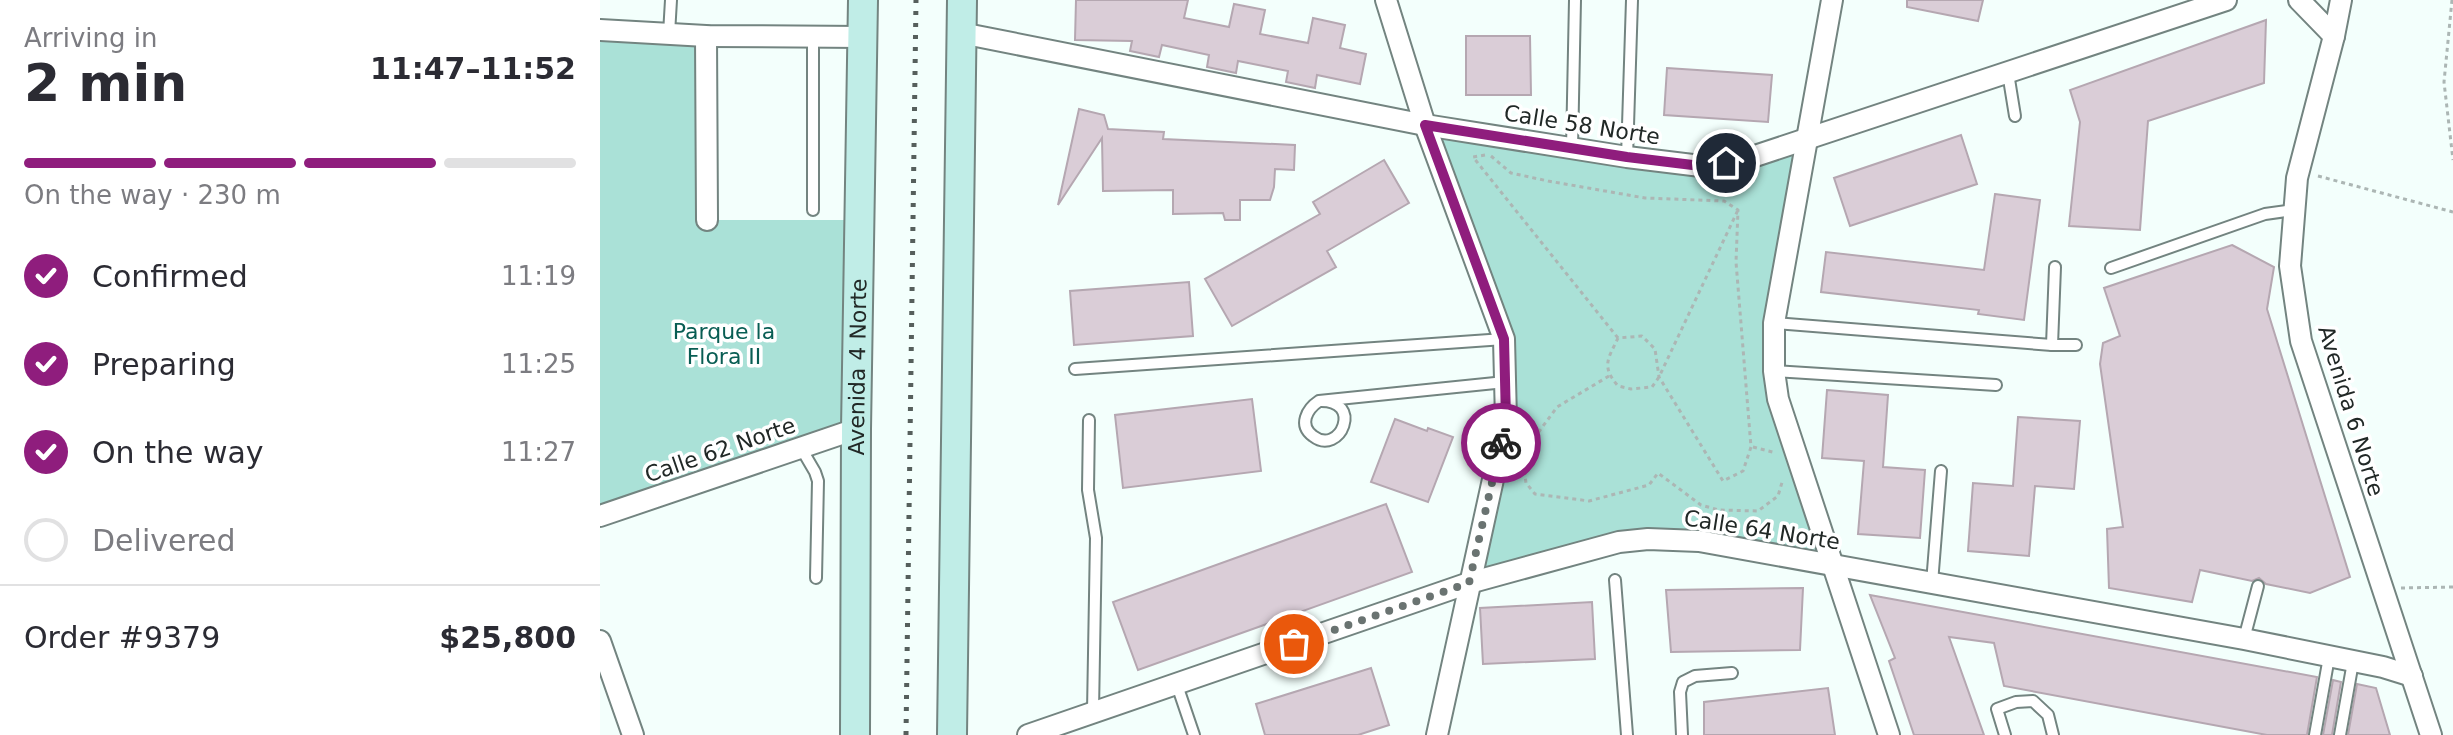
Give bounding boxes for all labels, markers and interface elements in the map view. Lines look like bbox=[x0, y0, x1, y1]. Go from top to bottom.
text: Arriving in bbox=[24, 23, 158, 53]
text: 11:47–11:52 bbox=[370, 51, 576, 86]
text: 2 min bbox=[24, 53, 187, 113]
street label: Calle 58 Norte bbox=[1502, 100, 1662, 150]
pin bbox=[1692, 129, 1760, 197]
icon: home bbox=[1704, 141, 1748, 185]
text: On the way · 230 m bbox=[24, 180, 281, 210]
icon: check bbox=[24, 254, 68, 298]
text: Confirmed bbox=[92, 259, 248, 294]
text: 11:19 bbox=[501, 261, 576, 291]
street label: Avenida 4 Norte bbox=[843, 278, 871, 456]
park label: Parque la Flora II bbox=[673, 319, 775, 369]
street label: Avenida 6 Norte bbox=[2313, 323, 2389, 499]
icon: check bbox=[24, 342, 68, 386]
text: Preparing bbox=[92, 347, 236, 382]
text: 11:25 bbox=[501, 349, 576, 379]
courier bbox=[1461, 403, 1541, 483]
street label: Calle 62 Norte bbox=[641, 413, 799, 487]
icon: bike bbox=[1479, 421, 1523, 465]
icon: check bbox=[24, 430, 68, 474]
text: On the way bbox=[92, 435, 264, 470]
text: 11:27 bbox=[501, 437, 576, 467]
street label: Calle 64 Norte bbox=[1682, 505, 1842, 555]
text: Delivered bbox=[92, 523, 236, 558]
pin bbox=[1260, 610, 1328, 678]
text: Order #9379 bbox=[24, 620, 220, 655]
text: $25,800 bbox=[439, 620, 576, 655]
icon: bag bbox=[1272, 622, 1316, 666]

